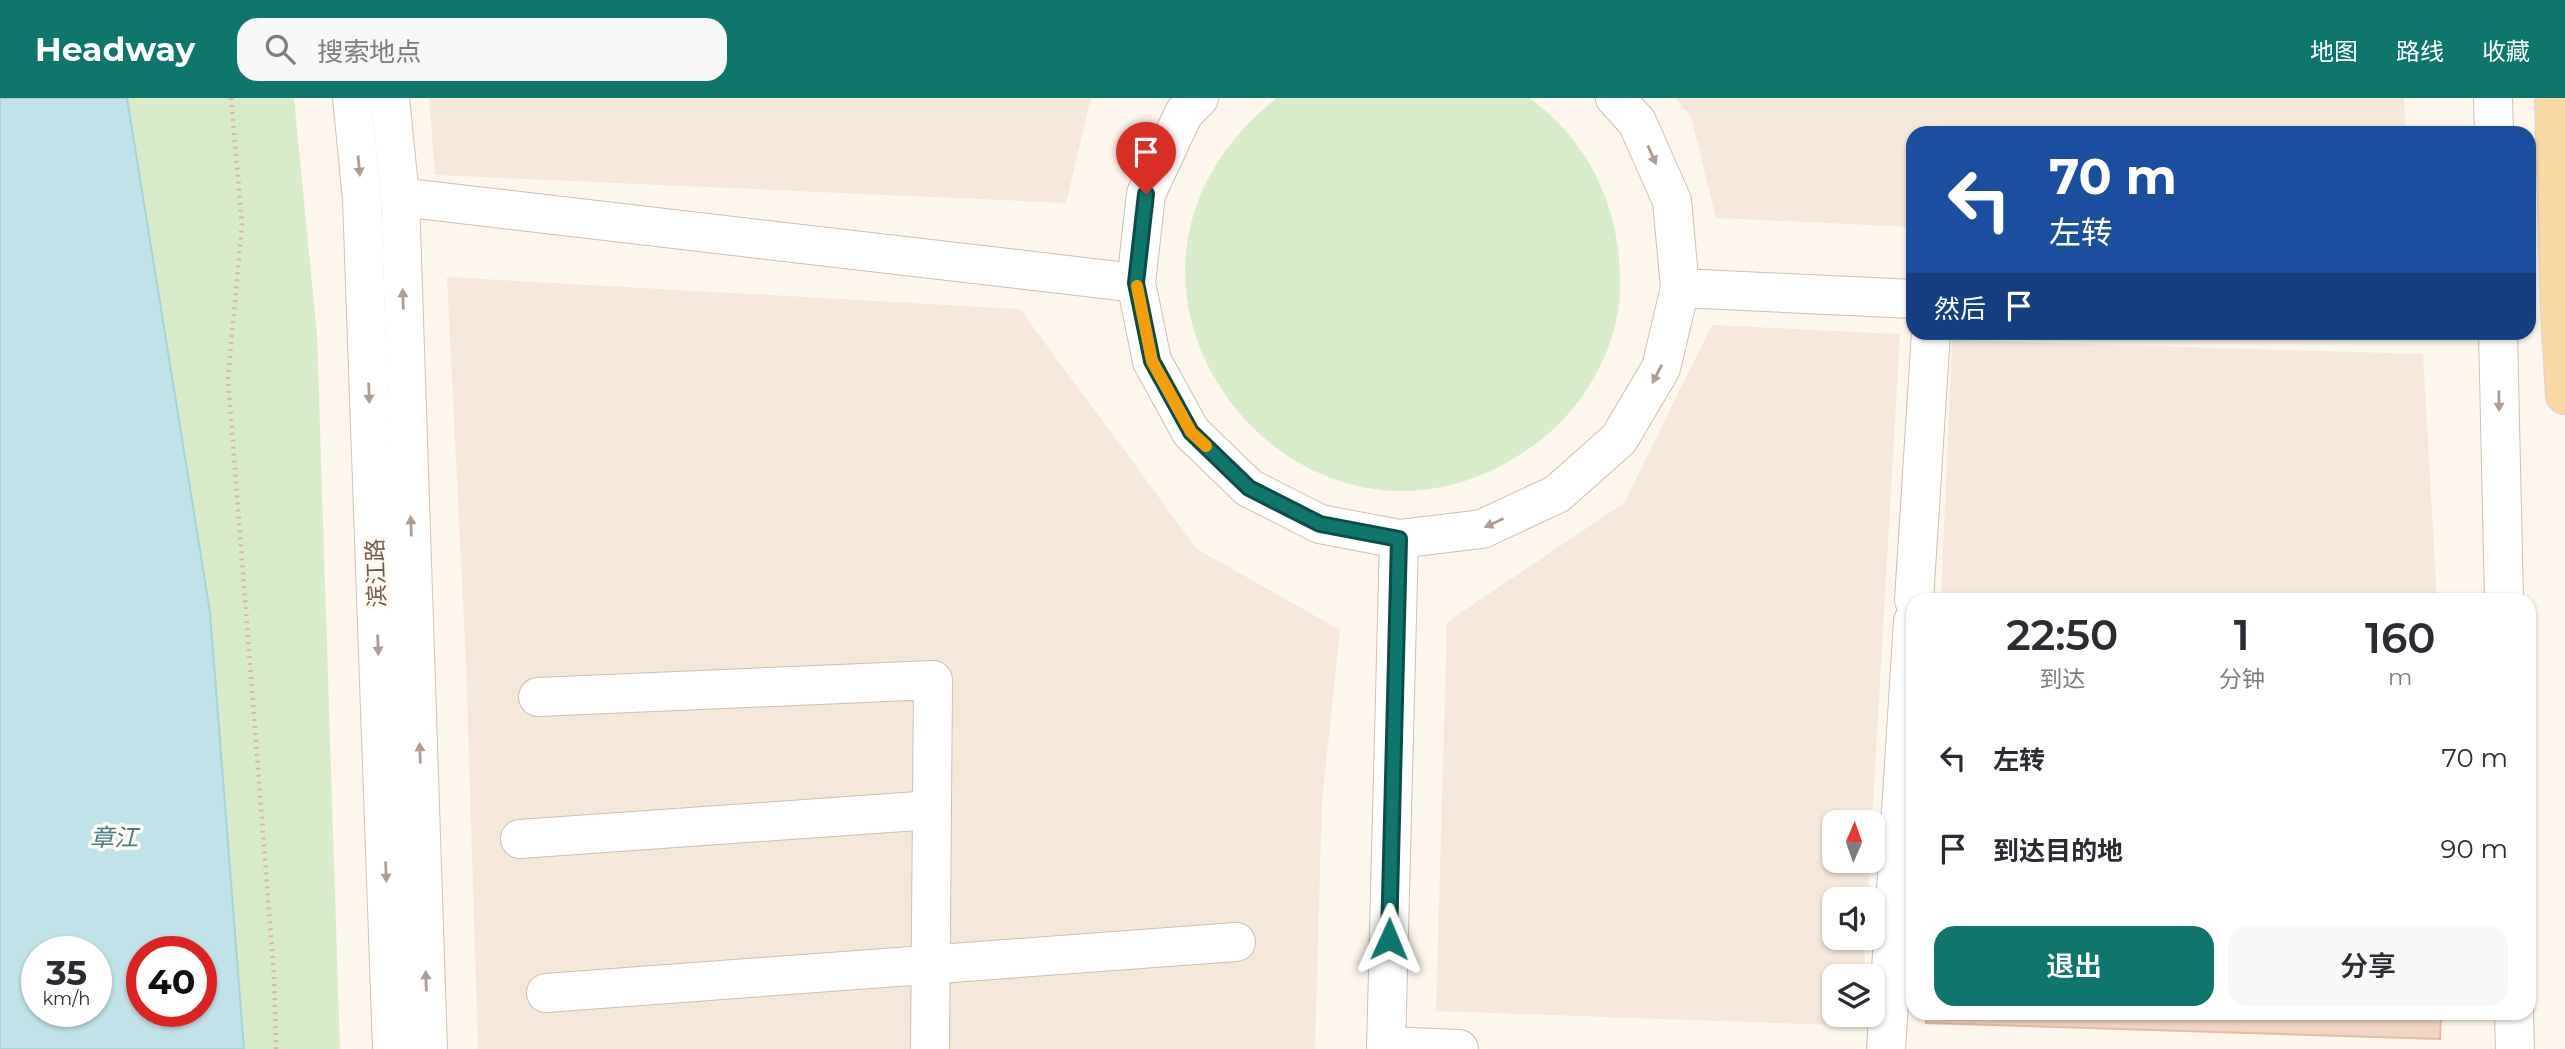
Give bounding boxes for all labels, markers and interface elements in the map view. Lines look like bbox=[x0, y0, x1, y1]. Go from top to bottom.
search box bbox=[237, 18, 727, 81]
text: Headway bbox=[35, 29, 195, 69]
icon: search bbox=[261, 30, 299, 68]
text: 搜索地点 bbox=[317, 36, 421, 68]
text: 地图 bbox=[2310, 37, 2358, 66]
text: 路线 bbox=[2396, 37, 2444, 66]
text: 收藏 bbox=[2482, 37, 2530, 66]
pin bbox=[1116, 122, 1176, 194]
icon: arrive bbox=[1127, 133, 1165, 171]
one-way arrow bbox=[1646, 145, 1658, 165]
text: 70 m bbox=[2049, 147, 2177, 206]
icon: left bbox=[1934, 154, 2025, 245]
one-way arrow bbox=[354, 155, 365, 177]
text: 左转 bbox=[2049, 213, 2113, 252]
one-way arrow bbox=[398, 287, 409, 309]
icon: arrive bbox=[2000, 287, 2038, 325]
text: 然后 bbox=[1934, 293, 1986, 325]
one-way arrow bbox=[1651, 365, 1663, 385]
one-way arrow bbox=[363, 382, 375, 404]
one-way arrow bbox=[2494, 390, 2505, 412]
one-way arrow bbox=[406, 515, 417, 537]
one-way arrow bbox=[1484, 517, 1504, 529]
street label: 滨江路 bbox=[361, 538, 391, 608]
text: 22:50 bbox=[2006, 609, 2118, 661]
text: 1 bbox=[2234, 609, 2250, 661]
text: 160 bbox=[2365, 612, 2436, 664]
one-way arrow bbox=[373, 634, 384, 656]
text: m bbox=[2388, 663, 2413, 691]
text: 到达 bbox=[2039, 665, 2085, 693]
text: 分钟 bbox=[2219, 665, 2265, 693]
icon: left bbox=[1934, 739, 1972, 777]
one-way arrow bbox=[414, 742, 425, 764]
text: 70 m bbox=[2442, 742, 2508, 774]
text: 左转 bbox=[1993, 744, 2045, 776]
north arrow bbox=[1822, 810, 1885, 873]
map controls bbox=[1822, 810, 1885, 1027]
water label: 章江 bbox=[90, 823, 141, 852]
icon: arrive bbox=[1934, 830, 1972, 868]
text: 90 m bbox=[2441, 833, 2508, 865]
text: 到达目的地 bbox=[1993, 835, 2123, 867]
one-way arrow bbox=[381, 862, 392, 884]
button: sound bbox=[1822, 887, 1885, 950]
position arrow bbox=[1352, 902, 1426, 976]
button: 退出 bbox=[1934, 926, 2214, 1006]
button: 分享 bbox=[2228, 926, 2508, 1006]
speed limit sign: 40 bbox=[126, 936, 217, 1027]
text: 35 bbox=[46, 951, 87, 994]
button: layers bbox=[1822, 964, 1885, 1027]
one-way arrow bbox=[421, 970, 432, 992]
text: km/h bbox=[42, 988, 91, 1010]

